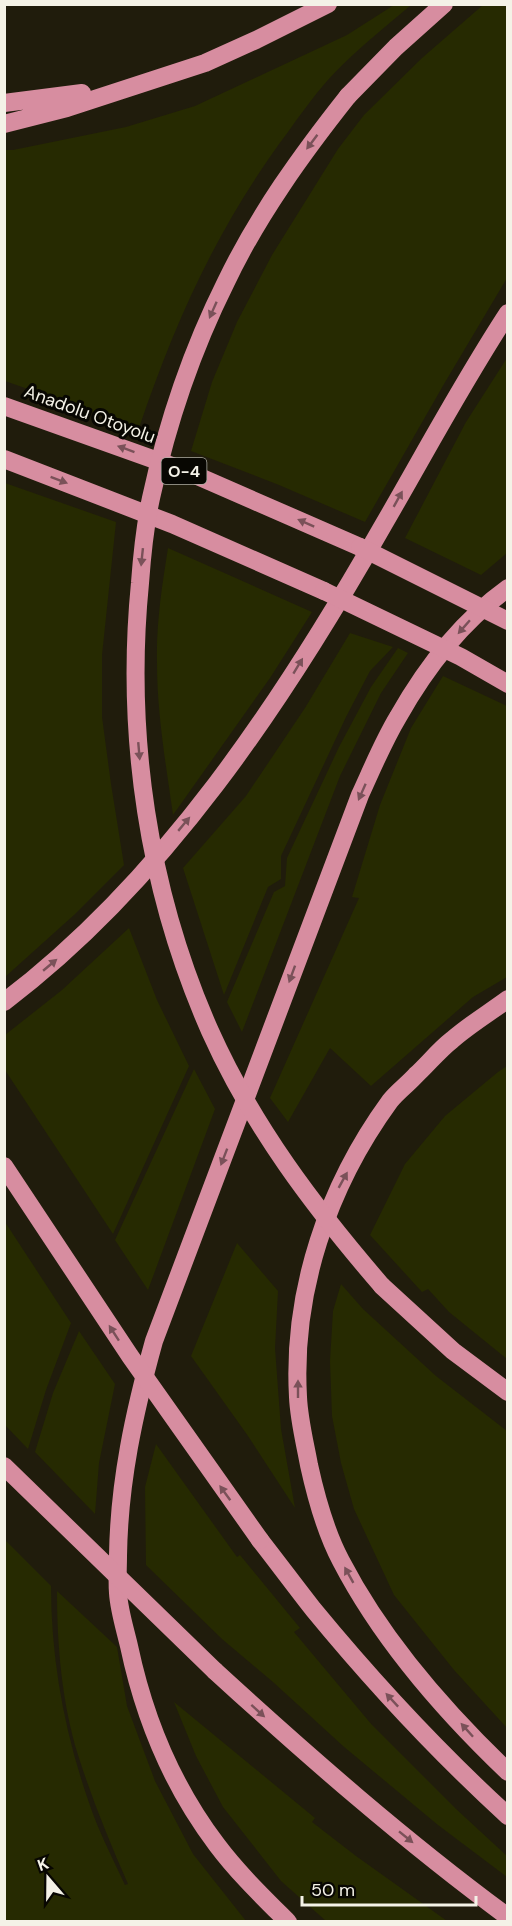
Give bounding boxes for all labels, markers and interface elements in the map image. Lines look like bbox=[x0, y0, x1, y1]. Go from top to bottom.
one-way arrow bbox=[307, 135, 319, 150]
one-way arrow bbox=[208, 301, 218, 319]
street label: Anadolu Otoyolu bbox=[21, 379, 159, 449]
one-way arrow bbox=[117, 444, 135, 453]
road number: O-4 bbox=[162, 458, 207, 484]
one-way arrow bbox=[50, 476, 68, 485]
one-way arrow bbox=[393, 490, 403, 507]
one-way arrow bbox=[297, 518, 315, 528]
one-way arrow bbox=[138, 547, 147, 566]
one-way arrow bbox=[458, 619, 471, 634]
one-way arrow bbox=[293, 657, 303, 674]
one-way arrow bbox=[134, 742, 144, 761]
one-way arrow bbox=[357, 784, 366, 801]
one-way arrow bbox=[177, 817, 190, 832]
one-way arrow bbox=[42, 959, 57, 972]
one-way arrow bbox=[287, 965, 296, 983]
one-way arrow bbox=[219, 1148, 228, 1166]
one-way arrow bbox=[337, 1172, 348, 1188]
one-way arrow bbox=[109, 1324, 120, 1341]
one-way arrow bbox=[293, 1379, 303, 1398]
one-way arrow bbox=[220, 1485, 232, 1500]
one-way arrow bbox=[344, 1567, 354, 1584]
one-way arrow bbox=[386, 1693, 399, 1708]
one-way arrow bbox=[250, 1704, 265, 1717]
one-way arrow bbox=[460, 1722, 473, 1738]
one-way arrow bbox=[398, 1831, 414, 1844]
north arrow bbox=[18, 1848, 78, 1908]
text: K bbox=[35, 1853, 52, 1876]
scale bar bbox=[302, 1869, 476, 1907]
text: 50 m bbox=[311, 1878, 355, 1902]

